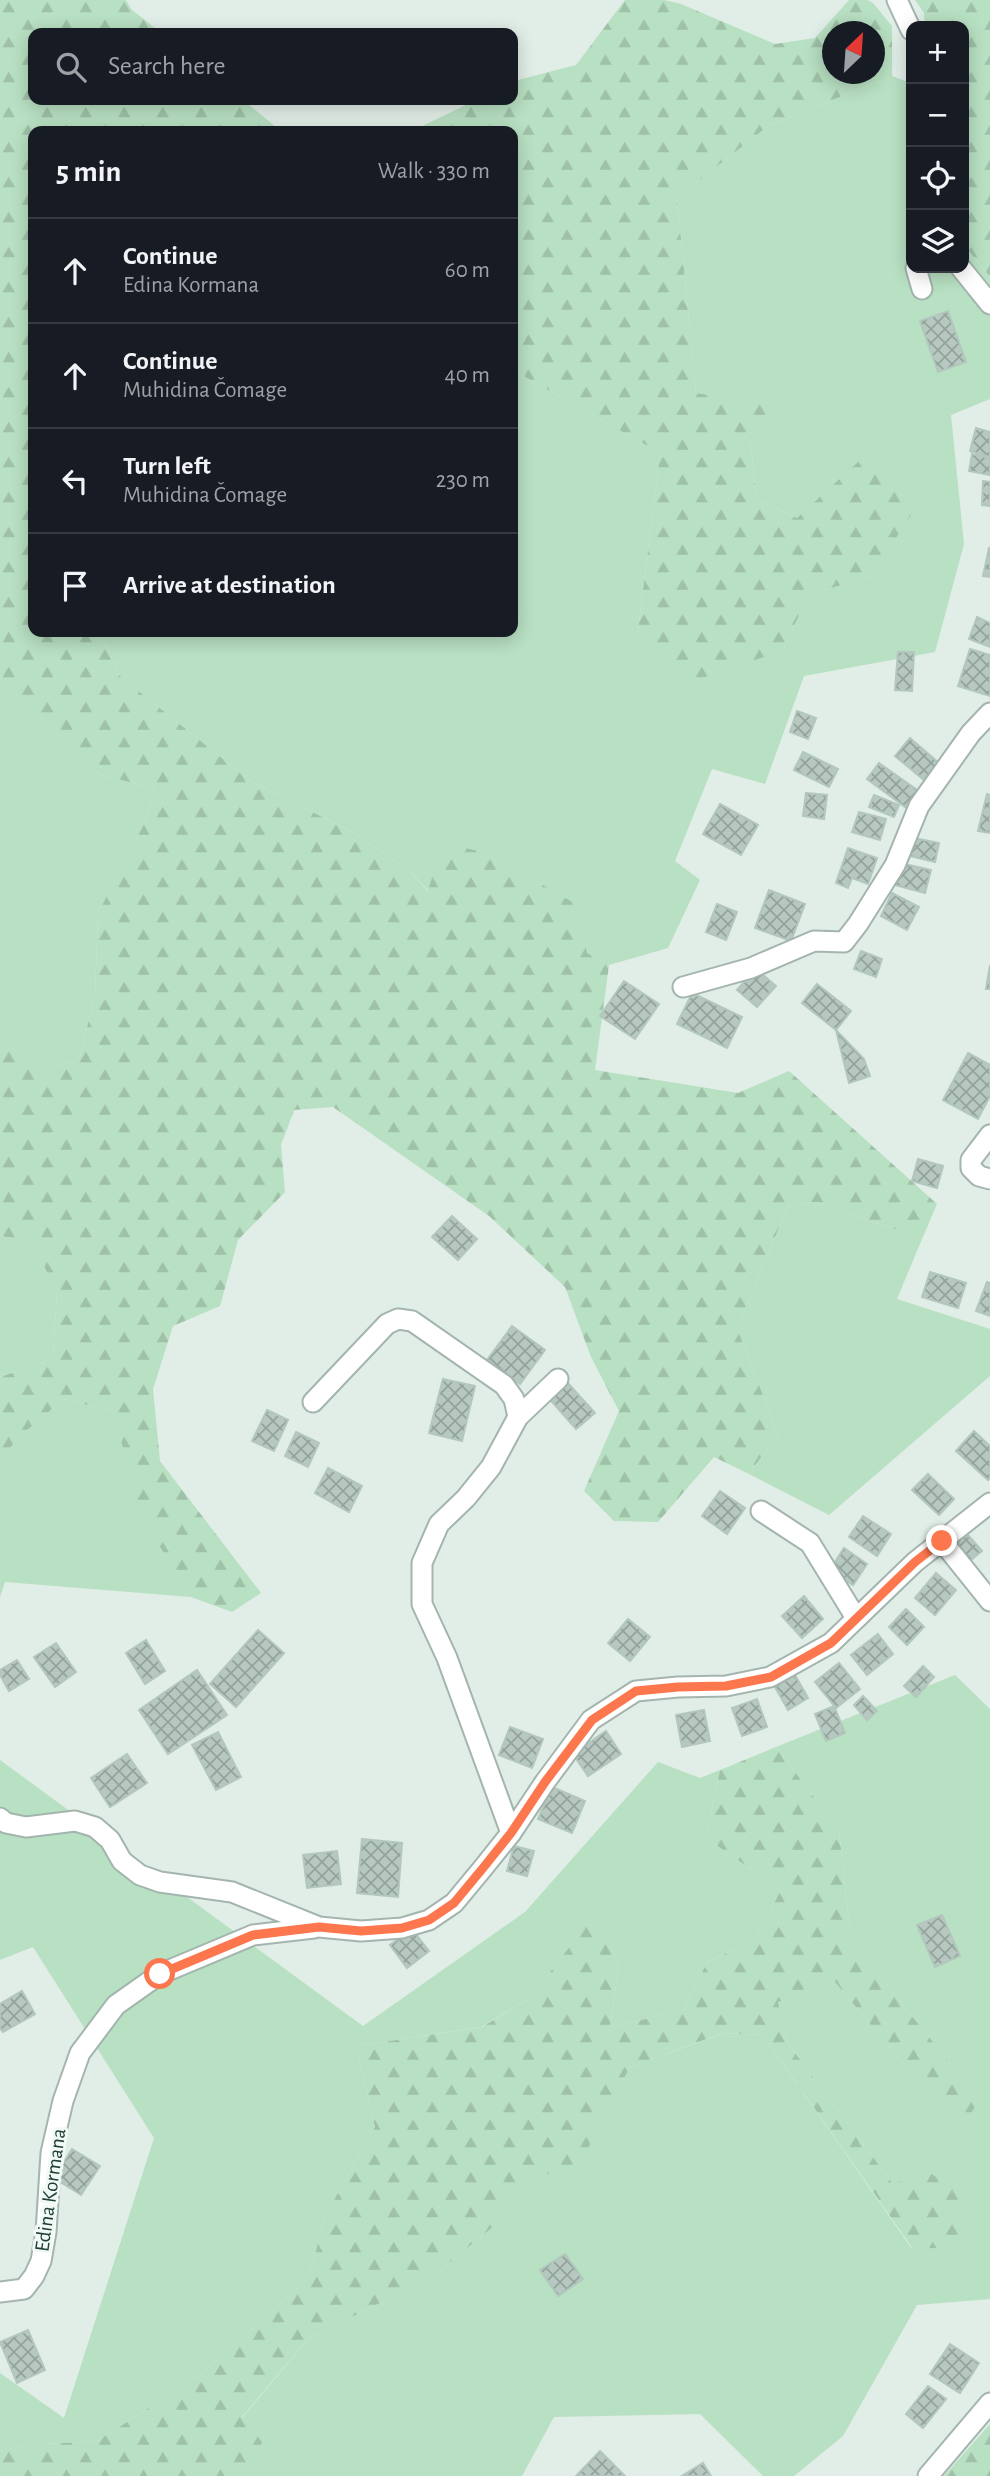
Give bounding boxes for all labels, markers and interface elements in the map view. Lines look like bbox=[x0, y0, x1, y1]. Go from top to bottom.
north arrow bbox=[822, 21, 885, 84]
map controls bbox=[906, 21, 969, 273]
button: + bbox=[906, 21, 969, 84]
search box bbox=[28, 28, 518, 105]
icon: search bbox=[52, 48, 90, 86]
text: Search here bbox=[108, 53, 226, 79]
button: − bbox=[906, 84, 969, 147]
button: locate bbox=[906, 147, 969, 210]
text: 5 min bbox=[56, 157, 121, 187]
text: Walk · 330 m bbox=[378, 160, 490, 183]
button: layers bbox=[906, 210, 969, 273]
text: Continue bbox=[123, 243, 218, 269]
icon: ahead bbox=[56, 252, 94, 290]
text: 60 m bbox=[445, 259, 490, 282]
text: Edina Kormana bbox=[123, 274, 259, 297]
text: Continue bbox=[123, 348, 218, 374]
icon: ahead bbox=[56, 357, 94, 395]
text: 40 m bbox=[445, 364, 490, 387]
text: Muhidina Čomage bbox=[123, 379, 287, 402]
text: Turn left bbox=[123, 453, 211, 479]
icon: left bbox=[56, 462, 94, 500]
text: 230 m bbox=[436, 469, 490, 492]
text: Muhidina Čomage bbox=[123, 484, 287, 507]
icon: arrive bbox=[56, 567, 94, 605]
text: Arrive at destination bbox=[123, 572, 336, 598]
route end bbox=[926, 1525, 957, 1556]
route start bbox=[144, 1958, 175, 1989]
street label: Edina Kormana bbox=[31, 2127, 70, 2253]

